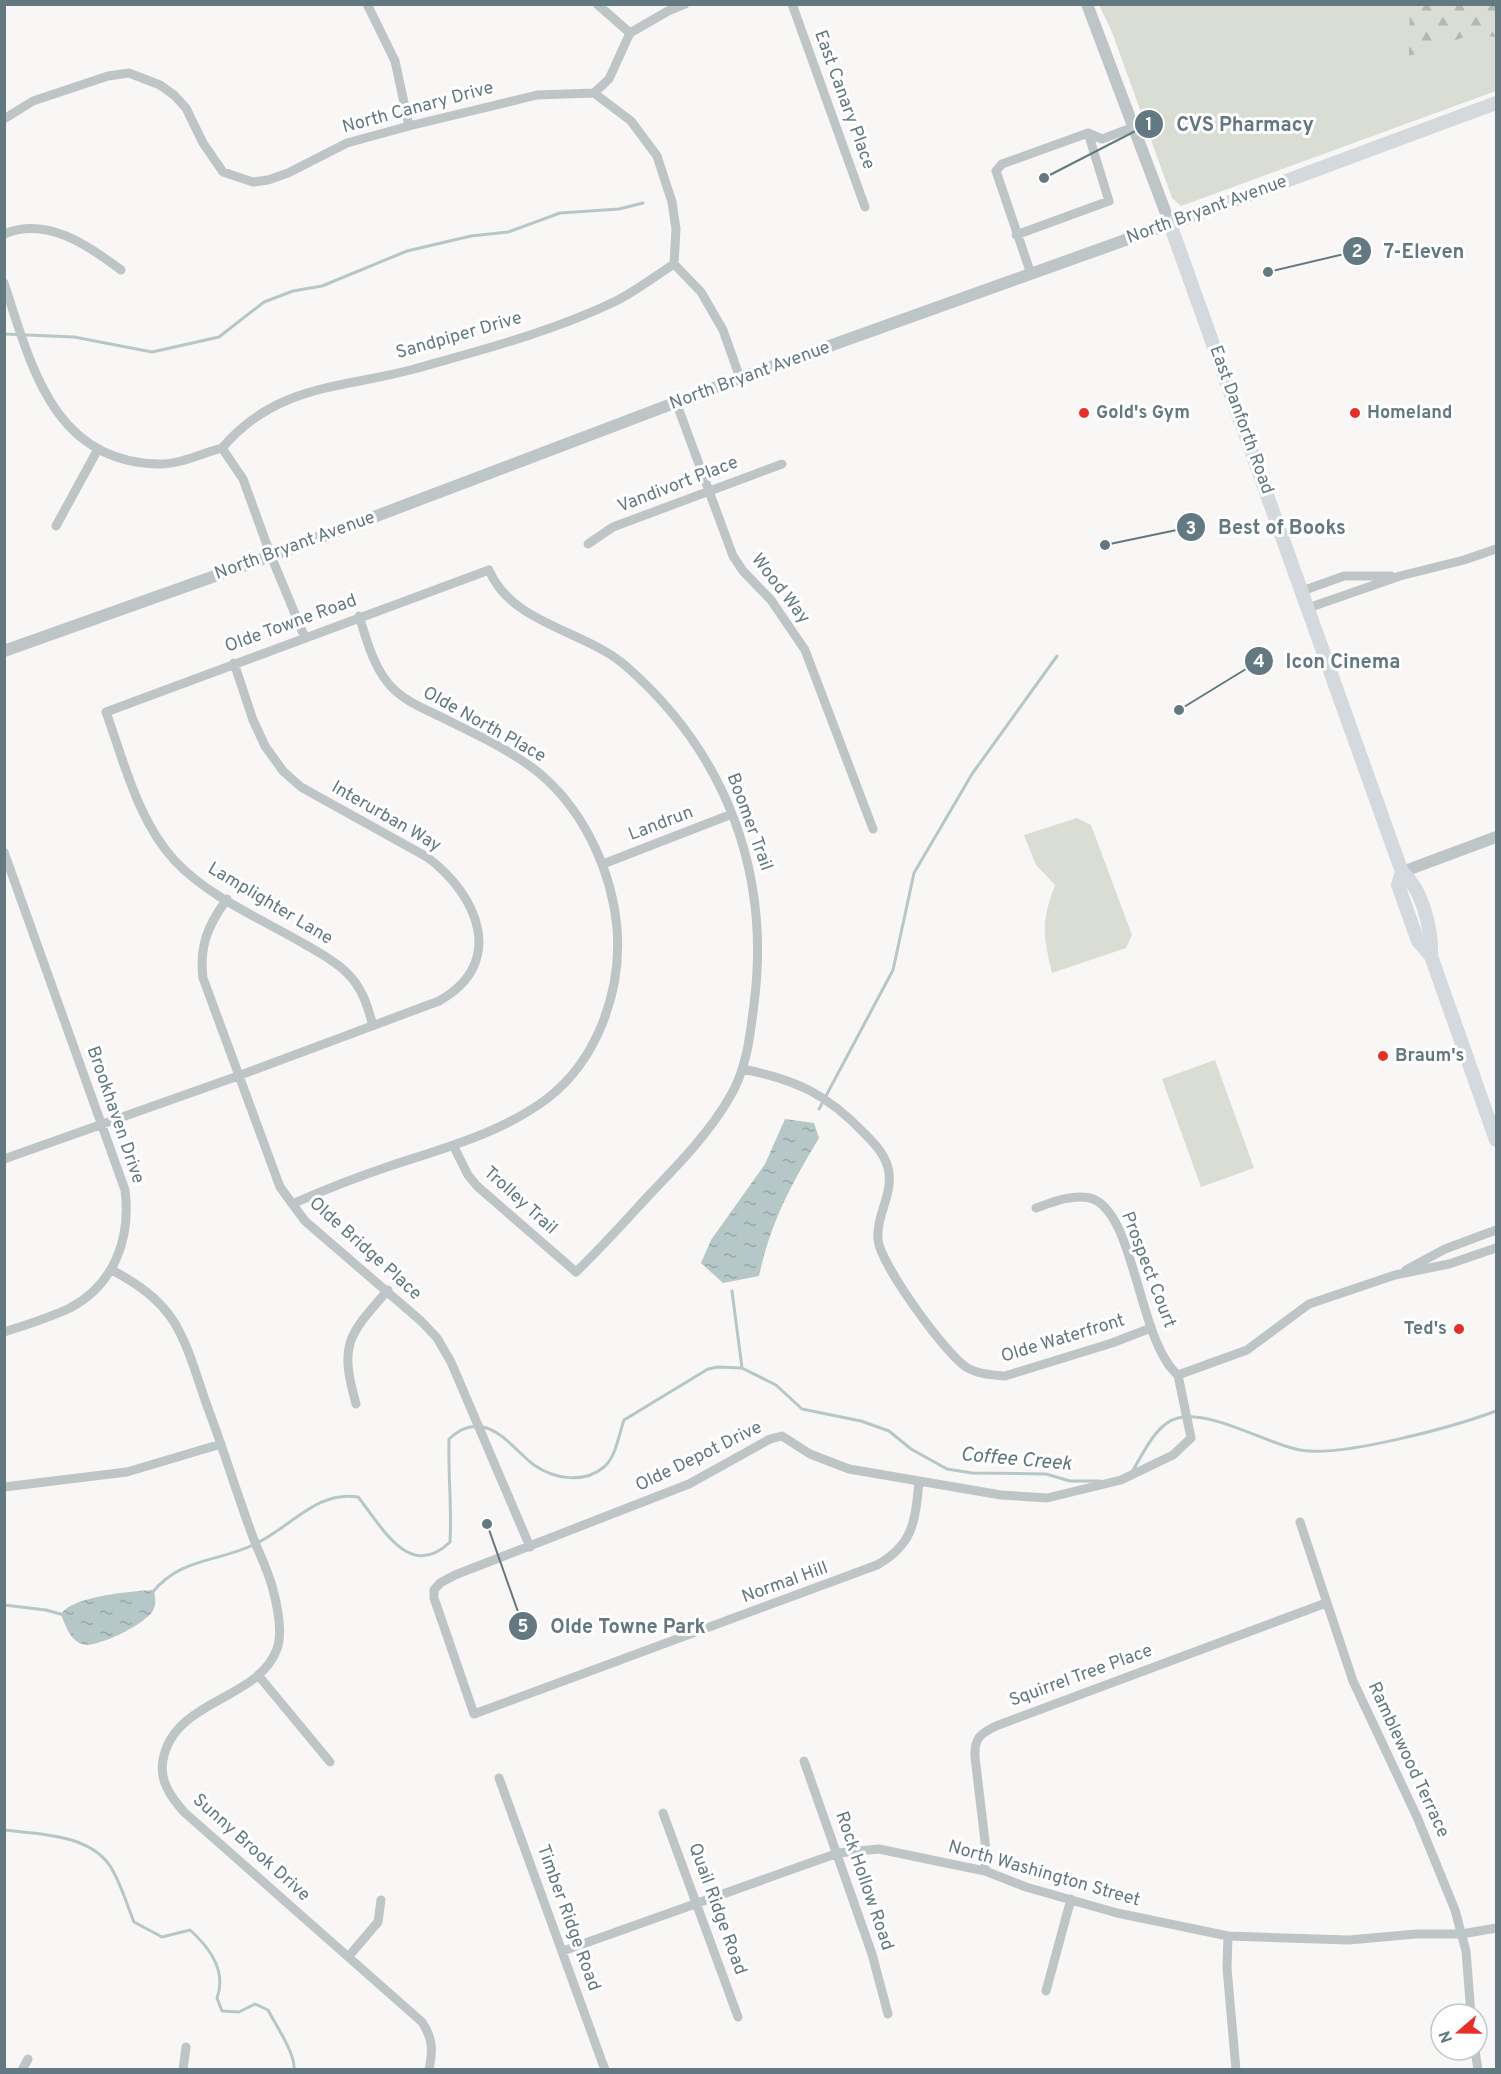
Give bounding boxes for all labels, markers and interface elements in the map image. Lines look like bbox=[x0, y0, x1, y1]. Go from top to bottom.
street label: East Canary Place bbox=[808, 27, 880, 173]
street label: North Canary Drive bbox=[340, 77, 496, 139]
callout: CVS Pharmacy bbox=[1134, 105, 1326, 143]
text: CVS Pharmacy bbox=[1176, 113, 1314, 139]
text: 1 bbox=[1145, 114, 1153, 137]
street label: North Bryant Avenue bbox=[1124, 170, 1290, 250]
callout: 7-Eleven bbox=[1342, 232, 1476, 270]
text: 7-Eleven bbox=[1384, 240, 1464, 266]
text: 2 bbox=[1351, 241, 1363, 264]
street label: Sandpiper Drive bbox=[393, 307, 525, 365]
street label: North Bryant Avenue bbox=[667, 336, 833, 416]
street label: East Danforth Road bbox=[1203, 343, 1279, 497]
place label: Gold's Gym bbox=[1096, 402, 1190, 425]
place label: Homeland bbox=[1367, 402, 1452, 425]
marker: Gold's Gym bbox=[1077, 406, 1091, 420]
marker: Homeland bbox=[1348, 406, 1362, 420]
street label: Vandivort Place bbox=[614, 451, 742, 519]
street label: North Bryant Avenue bbox=[212, 506, 378, 586]
callout: Best of Books bbox=[1176, 508, 1358, 546]
text: Best of Books bbox=[1218, 516, 1346, 542]
text: 3 bbox=[1186, 518, 1196, 541]
street label: Wood Way bbox=[745, 549, 815, 629]
street label: Olde Towne Road bbox=[222, 589, 360, 659]
callout: Icon Cinema bbox=[1244, 642, 1413, 680]
text: Icon Cinema bbox=[1286, 650, 1400, 676]
text: 4 bbox=[1253, 651, 1265, 674]
street label: Olde North Place bbox=[418, 682, 550, 768]
street label: Boomer Trail bbox=[721, 770, 777, 874]
street label: Interurban Way bbox=[327, 776, 445, 858]
street label: Landrun bbox=[625, 801, 697, 847]
street label: Lamplighter Lane bbox=[203, 858, 337, 950]
street label: Brookhaven Drive bbox=[81, 1043, 149, 1187]
place label: Braum's bbox=[1395, 1045, 1464, 1068]
marker: Braum's bbox=[1376, 1049, 1390, 1063]
street label: Trolley Trail bbox=[478, 1162, 562, 1240]
street label: Olde Bridge Place bbox=[304, 1192, 426, 1306]
street label: Prospect Court bbox=[1115, 1209, 1181, 1331]
street label: Olde Waterfront bbox=[998, 1309, 1128, 1369]
place label: Ted's bbox=[1404, 1318, 1447, 1341]
marker: Ted's bbox=[1452, 1322, 1466, 1336]
street label: Olde Depot Drive bbox=[632, 1416, 766, 1498]
water label: Coffee Creek bbox=[959, 1442, 1074, 1478]
street label: Normal Hill bbox=[739, 1557, 831, 1609]
callout: Olde Towne Park bbox=[508, 1607, 718, 1645]
text: Olde Towne Park bbox=[550, 1615, 706, 1641]
text: 5 bbox=[518, 1616, 529, 1639]
street label: Squirrel Tree Place bbox=[1006, 1639, 1156, 1713]
street label: Ramblewood Terrace bbox=[1362, 1679, 1454, 1841]
street label: Sunny Brook Drive bbox=[187, 1789, 315, 1907]
street label: Rock Hollow Road bbox=[829, 1809, 899, 1953]
street label: North Washington Street bbox=[945, 1836, 1143, 1912]
street label: Quail Ridge Road bbox=[682, 1840, 752, 1978]
street label: Timber Ridge Road bbox=[531, 1842, 605, 1994]
north arrow bbox=[1429, 2002, 1489, 2062]
text: N bbox=[1435, 2028, 1458, 2045]

